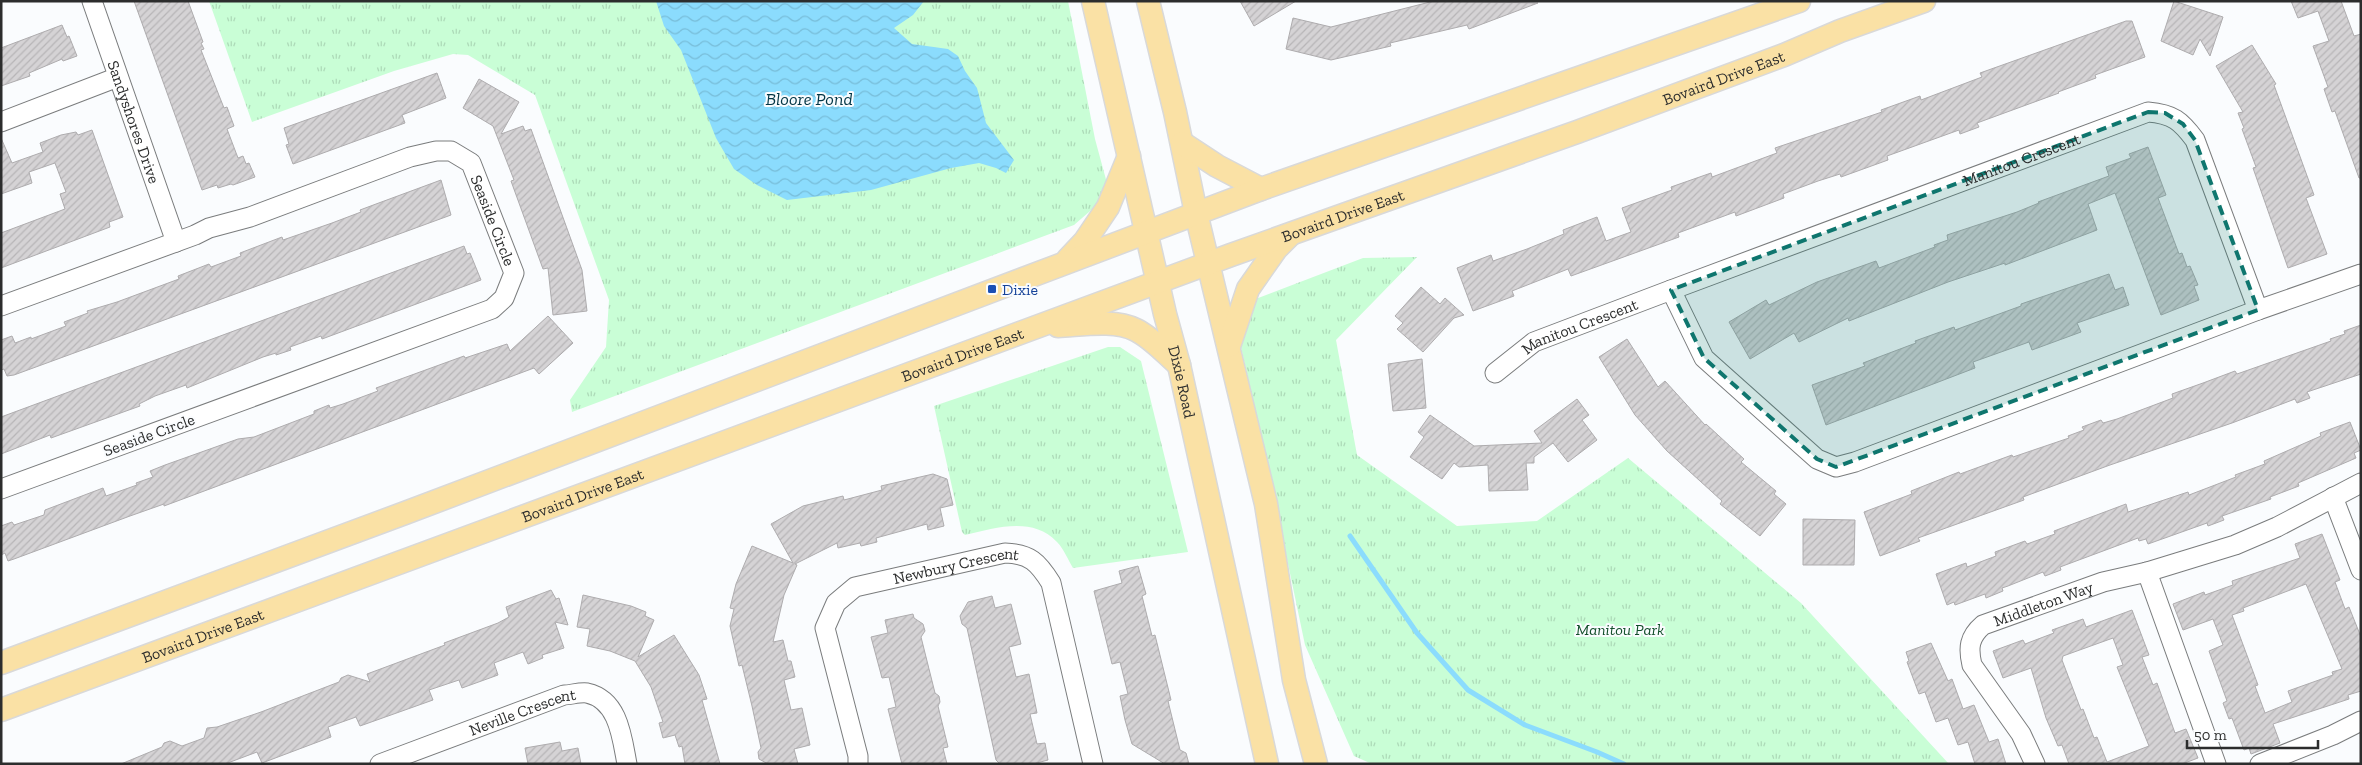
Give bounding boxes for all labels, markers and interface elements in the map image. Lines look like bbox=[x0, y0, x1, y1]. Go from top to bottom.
street label: Bovaird Drive East bbox=[1660, 46, 1787, 109]
street label: Sandyshores Drive bbox=[104, 58, 164, 186]
water label: Bloore Pond bbox=[765, 88, 853, 110]
street label: Manitou Crescent bbox=[1960, 129, 2083, 190]
street label: Seaside Circle bbox=[467, 172, 520, 268]
street label: Bovaird Drive East bbox=[1279, 185, 1407, 246]
place label: Dixie bbox=[1002, 280, 1038, 299]
marker: Dixie bbox=[986, 283, 998, 295]
street label: Manitou Crescent bbox=[1517, 294, 1640, 358]
street label: Bovaird Drive East bbox=[899, 323, 1026, 386]
street label: Dixie Road bbox=[1165, 343, 1200, 420]
street label: Seaside Circle bbox=[101, 410, 197, 460]
street label: Bovaird Drive East bbox=[519, 464, 646, 526]
street label: Newbury Crescent bbox=[891, 543, 1021, 588]
street label: Middleton Way bbox=[1991, 577, 2096, 630]
street label: Bovaird Drive East bbox=[139, 604, 266, 667]
park label: Manitou Park bbox=[1576, 620, 1664, 639]
street label: Neville Crescent bbox=[466, 684, 577, 739]
scale bar bbox=[2187, 718, 2318, 750]
text: 50 m bbox=[2194, 726, 2227, 744]

